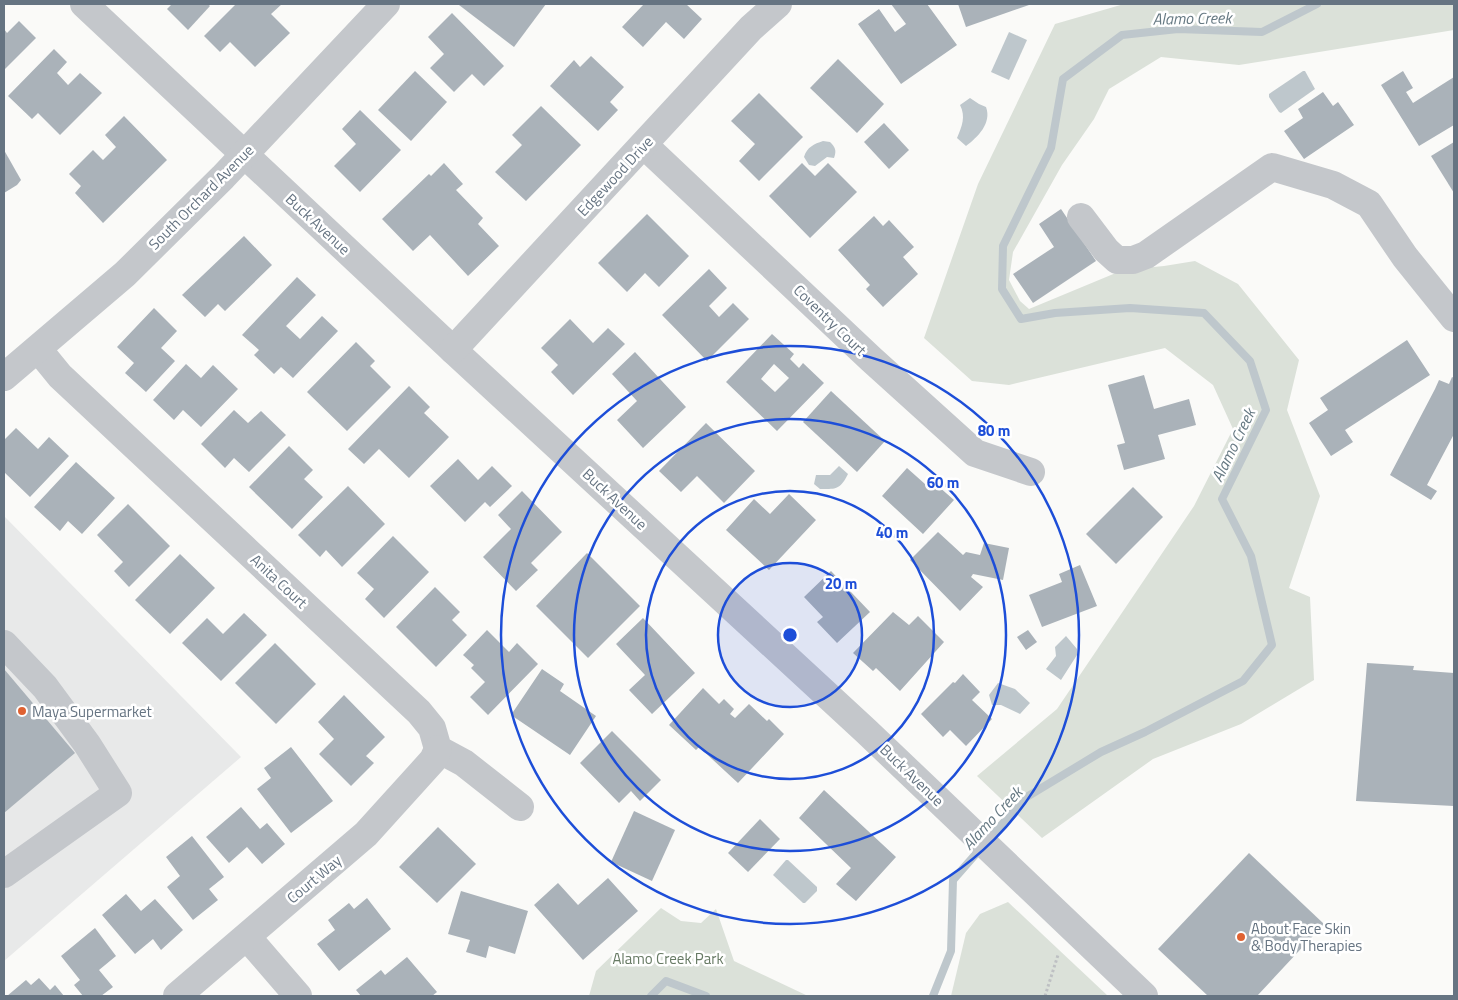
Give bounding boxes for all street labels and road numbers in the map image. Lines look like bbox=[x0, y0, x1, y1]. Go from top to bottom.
street label: Edgewood Drive bbox=[572, 131, 658, 221]
street label: South Orchard Avenue bbox=[143, 139, 259, 255]
street label: Buck Avenue bbox=[280, 188, 356, 260]
street label: Coventry Court bbox=[788, 279, 872, 361]
street label: Buck Avenue bbox=[577, 463, 653, 535]
street label: Anita Court bbox=[245, 548, 313, 614]
street label: Buck Avenue bbox=[875, 739, 949, 811]
street label: Court Way bbox=[282, 849, 346, 909]

